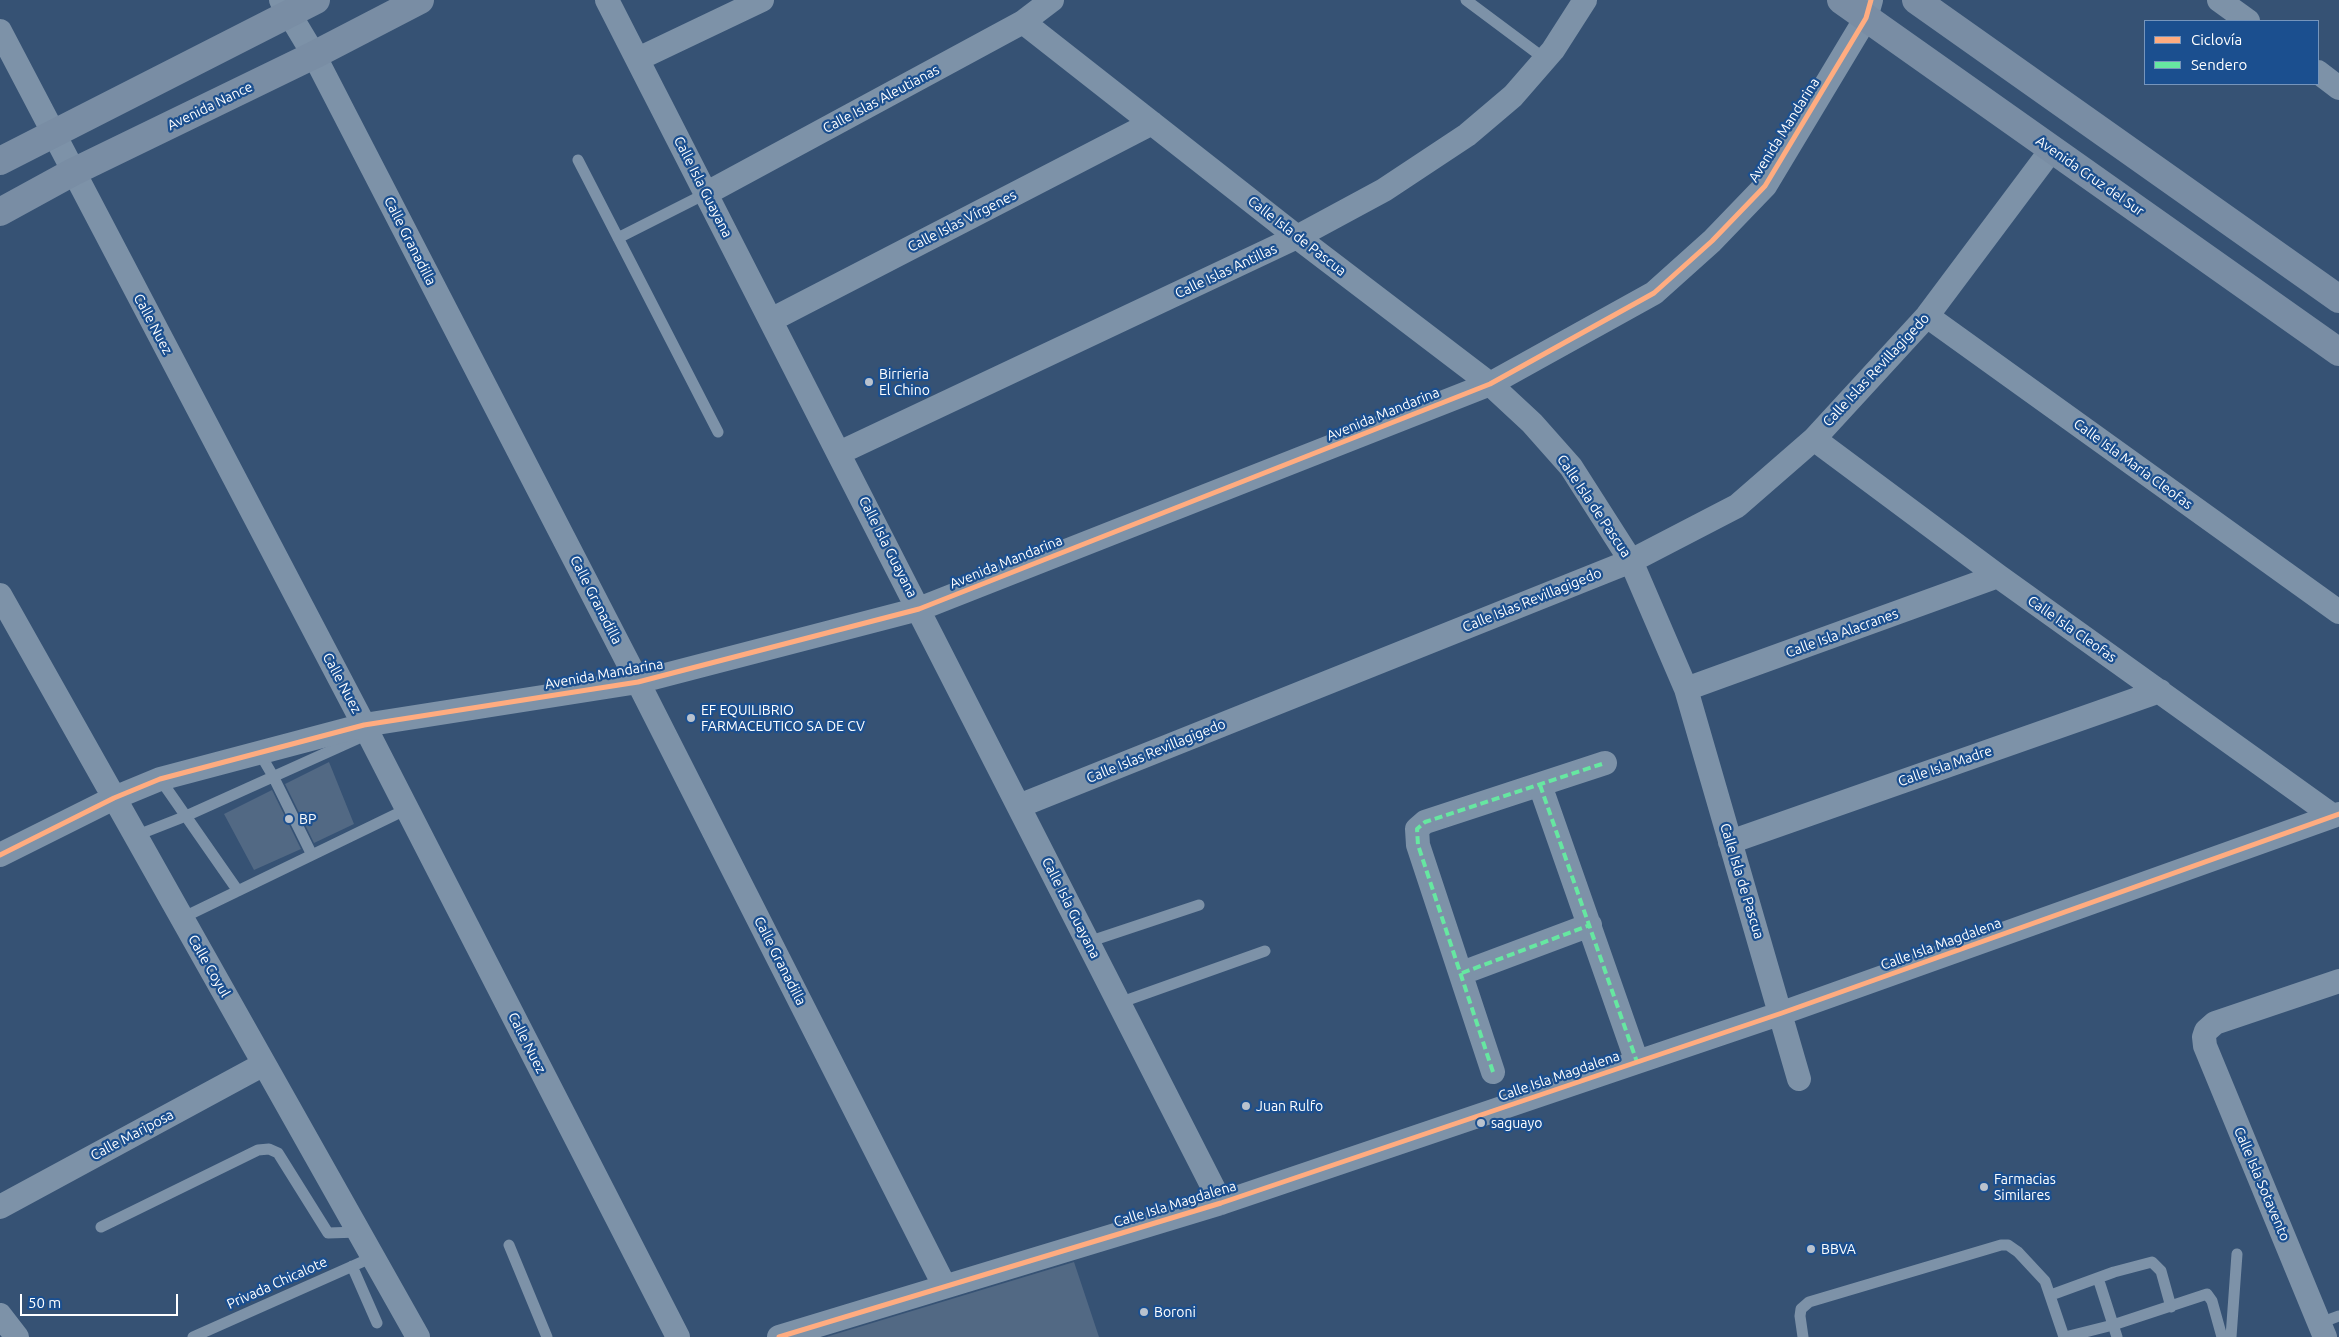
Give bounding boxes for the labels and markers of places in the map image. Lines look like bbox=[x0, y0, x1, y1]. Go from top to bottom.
place label: Birrieria El Chino bbox=[879, 366, 930, 398]
marker: Birrieria El Chino bbox=[863, 376, 875, 388]
place label: EF EQUILIBRIO FARMACEUTICO SA DE CV bbox=[701, 702, 865, 734]
marker: EF EQUILIBRIO FARMACEUTICO SA DE CV bbox=[685, 712, 697, 724]
place label: BP bbox=[299, 811, 316, 827]
marker: BP bbox=[283, 813, 295, 825]
place label: Juan Rulfo bbox=[1256, 1098, 1323, 1114]
marker: Juan Rulfo bbox=[1240, 1100, 1252, 1112]
place label: saguayo bbox=[1491, 1115, 1542, 1131]
marker: saguayo bbox=[1475, 1117, 1487, 1129]
place label: Farmacias Similares bbox=[1994, 1171, 2056, 1204]
marker: Farmacias Similares bbox=[1978, 1181, 1990, 1193]
place label: BBVA bbox=[1821, 1241, 1856, 1257]
marker: BBVA bbox=[1805, 1243, 1817, 1255]
place label: Boroni bbox=[1154, 1304, 1196, 1320]
marker: Boroni bbox=[1138, 1306, 1150, 1318]

